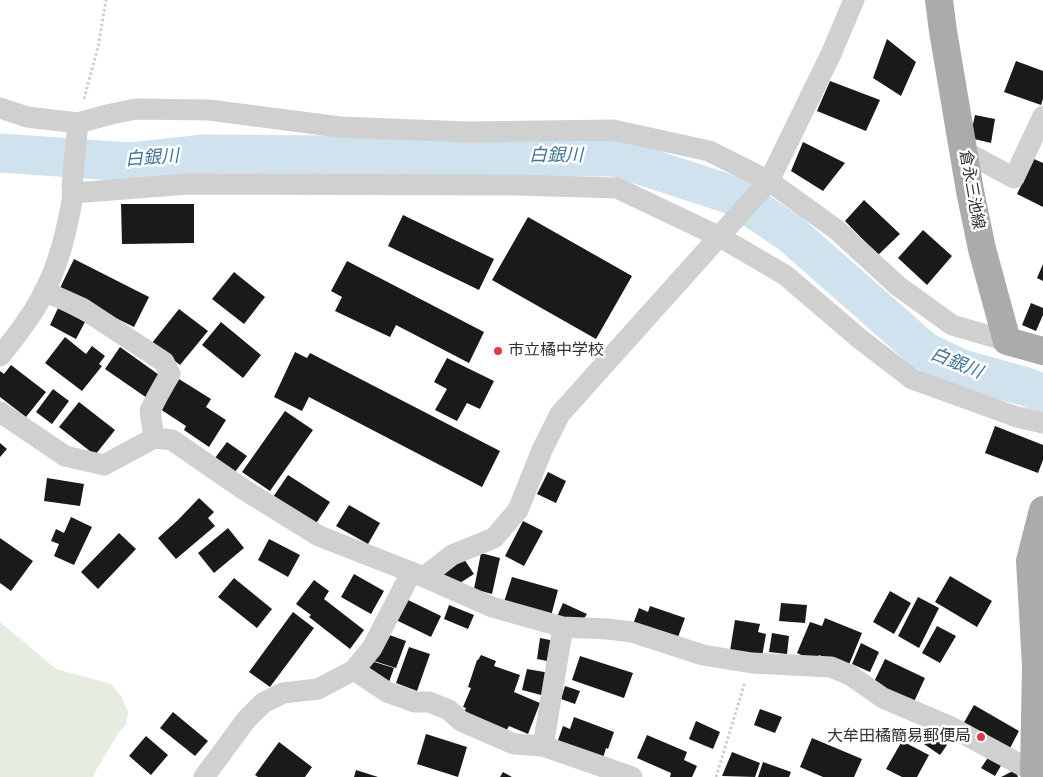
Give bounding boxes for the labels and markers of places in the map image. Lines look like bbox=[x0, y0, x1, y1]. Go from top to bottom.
place label: 市立橘中学校 bbox=[508, 341, 604, 361]
marker: 市立橘中学校 bbox=[492, 345, 504, 357]
place label: 大牟田橘簡易郵便局 bbox=[827, 727, 971, 747]
marker: 大牟田橘簡易郵便局 bbox=[975, 731, 987, 743]

